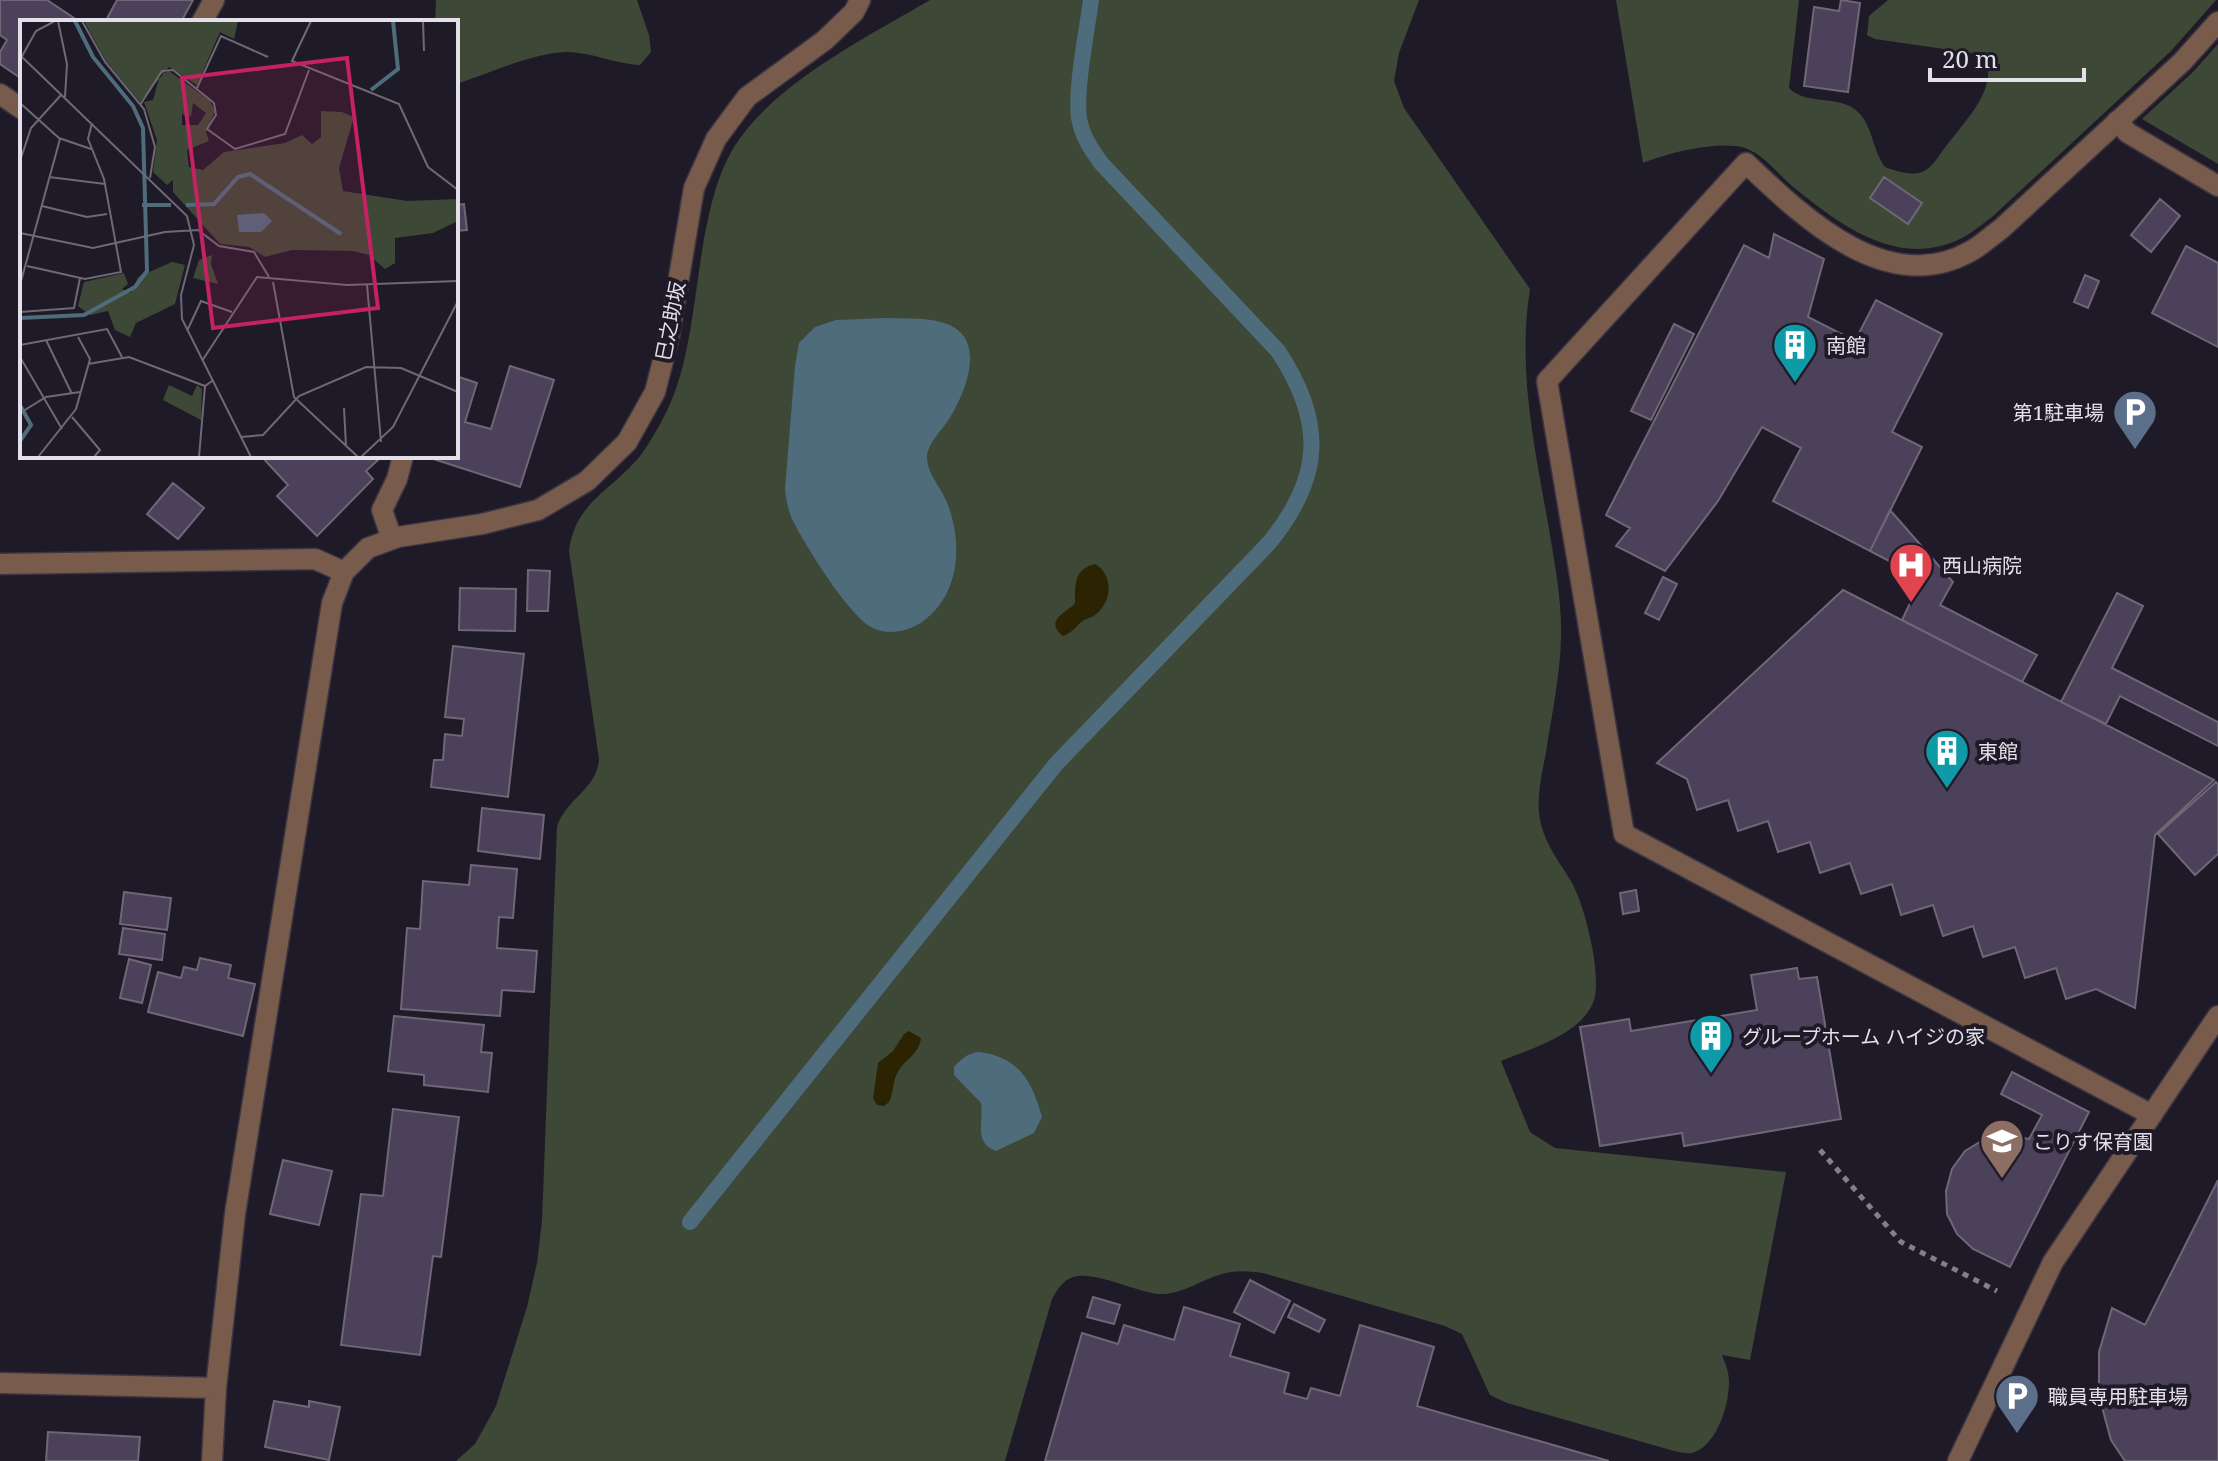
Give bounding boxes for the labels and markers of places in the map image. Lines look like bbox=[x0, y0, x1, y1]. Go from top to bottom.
building icon: 南館 bbox=[1771, 321, 1819, 384]
place label: 南館 bbox=[1826, 332, 1866, 359]
parking icon: 第1駐車場 bbox=[2111, 388, 2159, 451]
place label: 第1駐車場 bbox=[2013, 399, 2104, 426]
hospital icon: 西山病院 bbox=[1887, 541, 1935, 604]
place label: 西山病院 bbox=[1942, 552, 2022, 579]
building icon: 東館 bbox=[1923, 727, 1971, 790]
place label: 東館 bbox=[1978, 738, 2018, 765]
building icon: グループホーム ハイジの家 bbox=[1687, 1012, 1735, 1075]
place label: グループホーム ハイジの家 bbox=[1742, 1023, 1985, 1050]
school or university icon: こりす保育園 bbox=[1978, 1117, 2026, 1180]
place label: こりす保育園 bbox=[2033, 1128, 2153, 1155]
parking icon: 職員専用駐車場 bbox=[1993, 1372, 2041, 1435]
place label: 職員専用駐車場 bbox=[2048, 1383, 2188, 1410]

